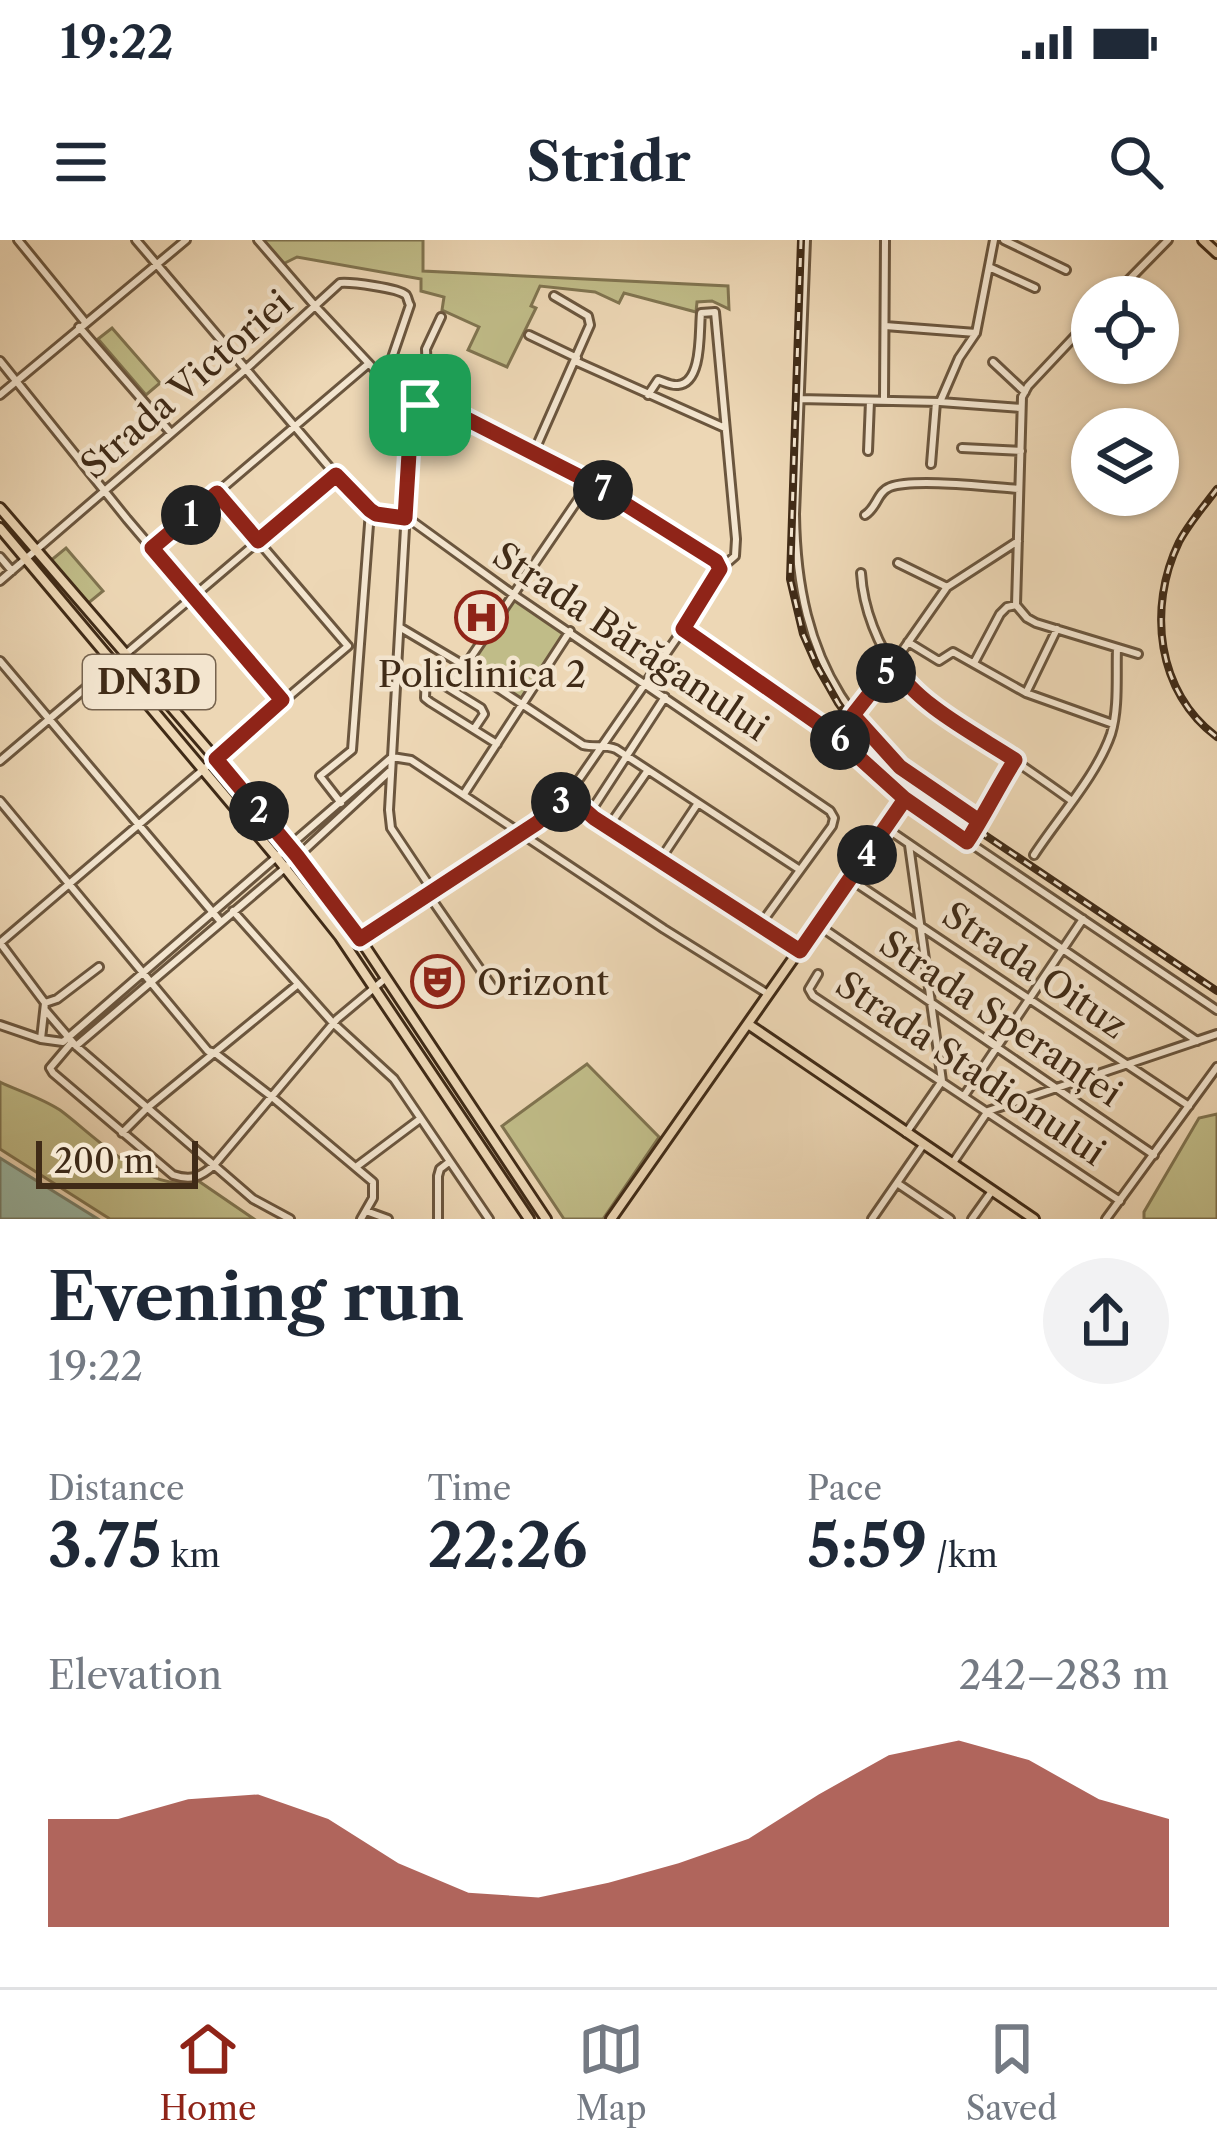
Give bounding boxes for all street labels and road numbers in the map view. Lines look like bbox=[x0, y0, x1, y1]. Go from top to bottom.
street label: Strada Victoriei bbox=[72, 281, 300, 487]
street label: Strada Bărăganului bbox=[485, 532, 777, 750]
road number: DN3D bbox=[83, 655, 215, 709]
street label: Strada Oituz bbox=[935, 892, 1135, 1048]
street label: Strada Speranței bbox=[872, 921, 1130, 1115]
street label: Strada Stadionului bbox=[828, 962, 1114, 1174]

